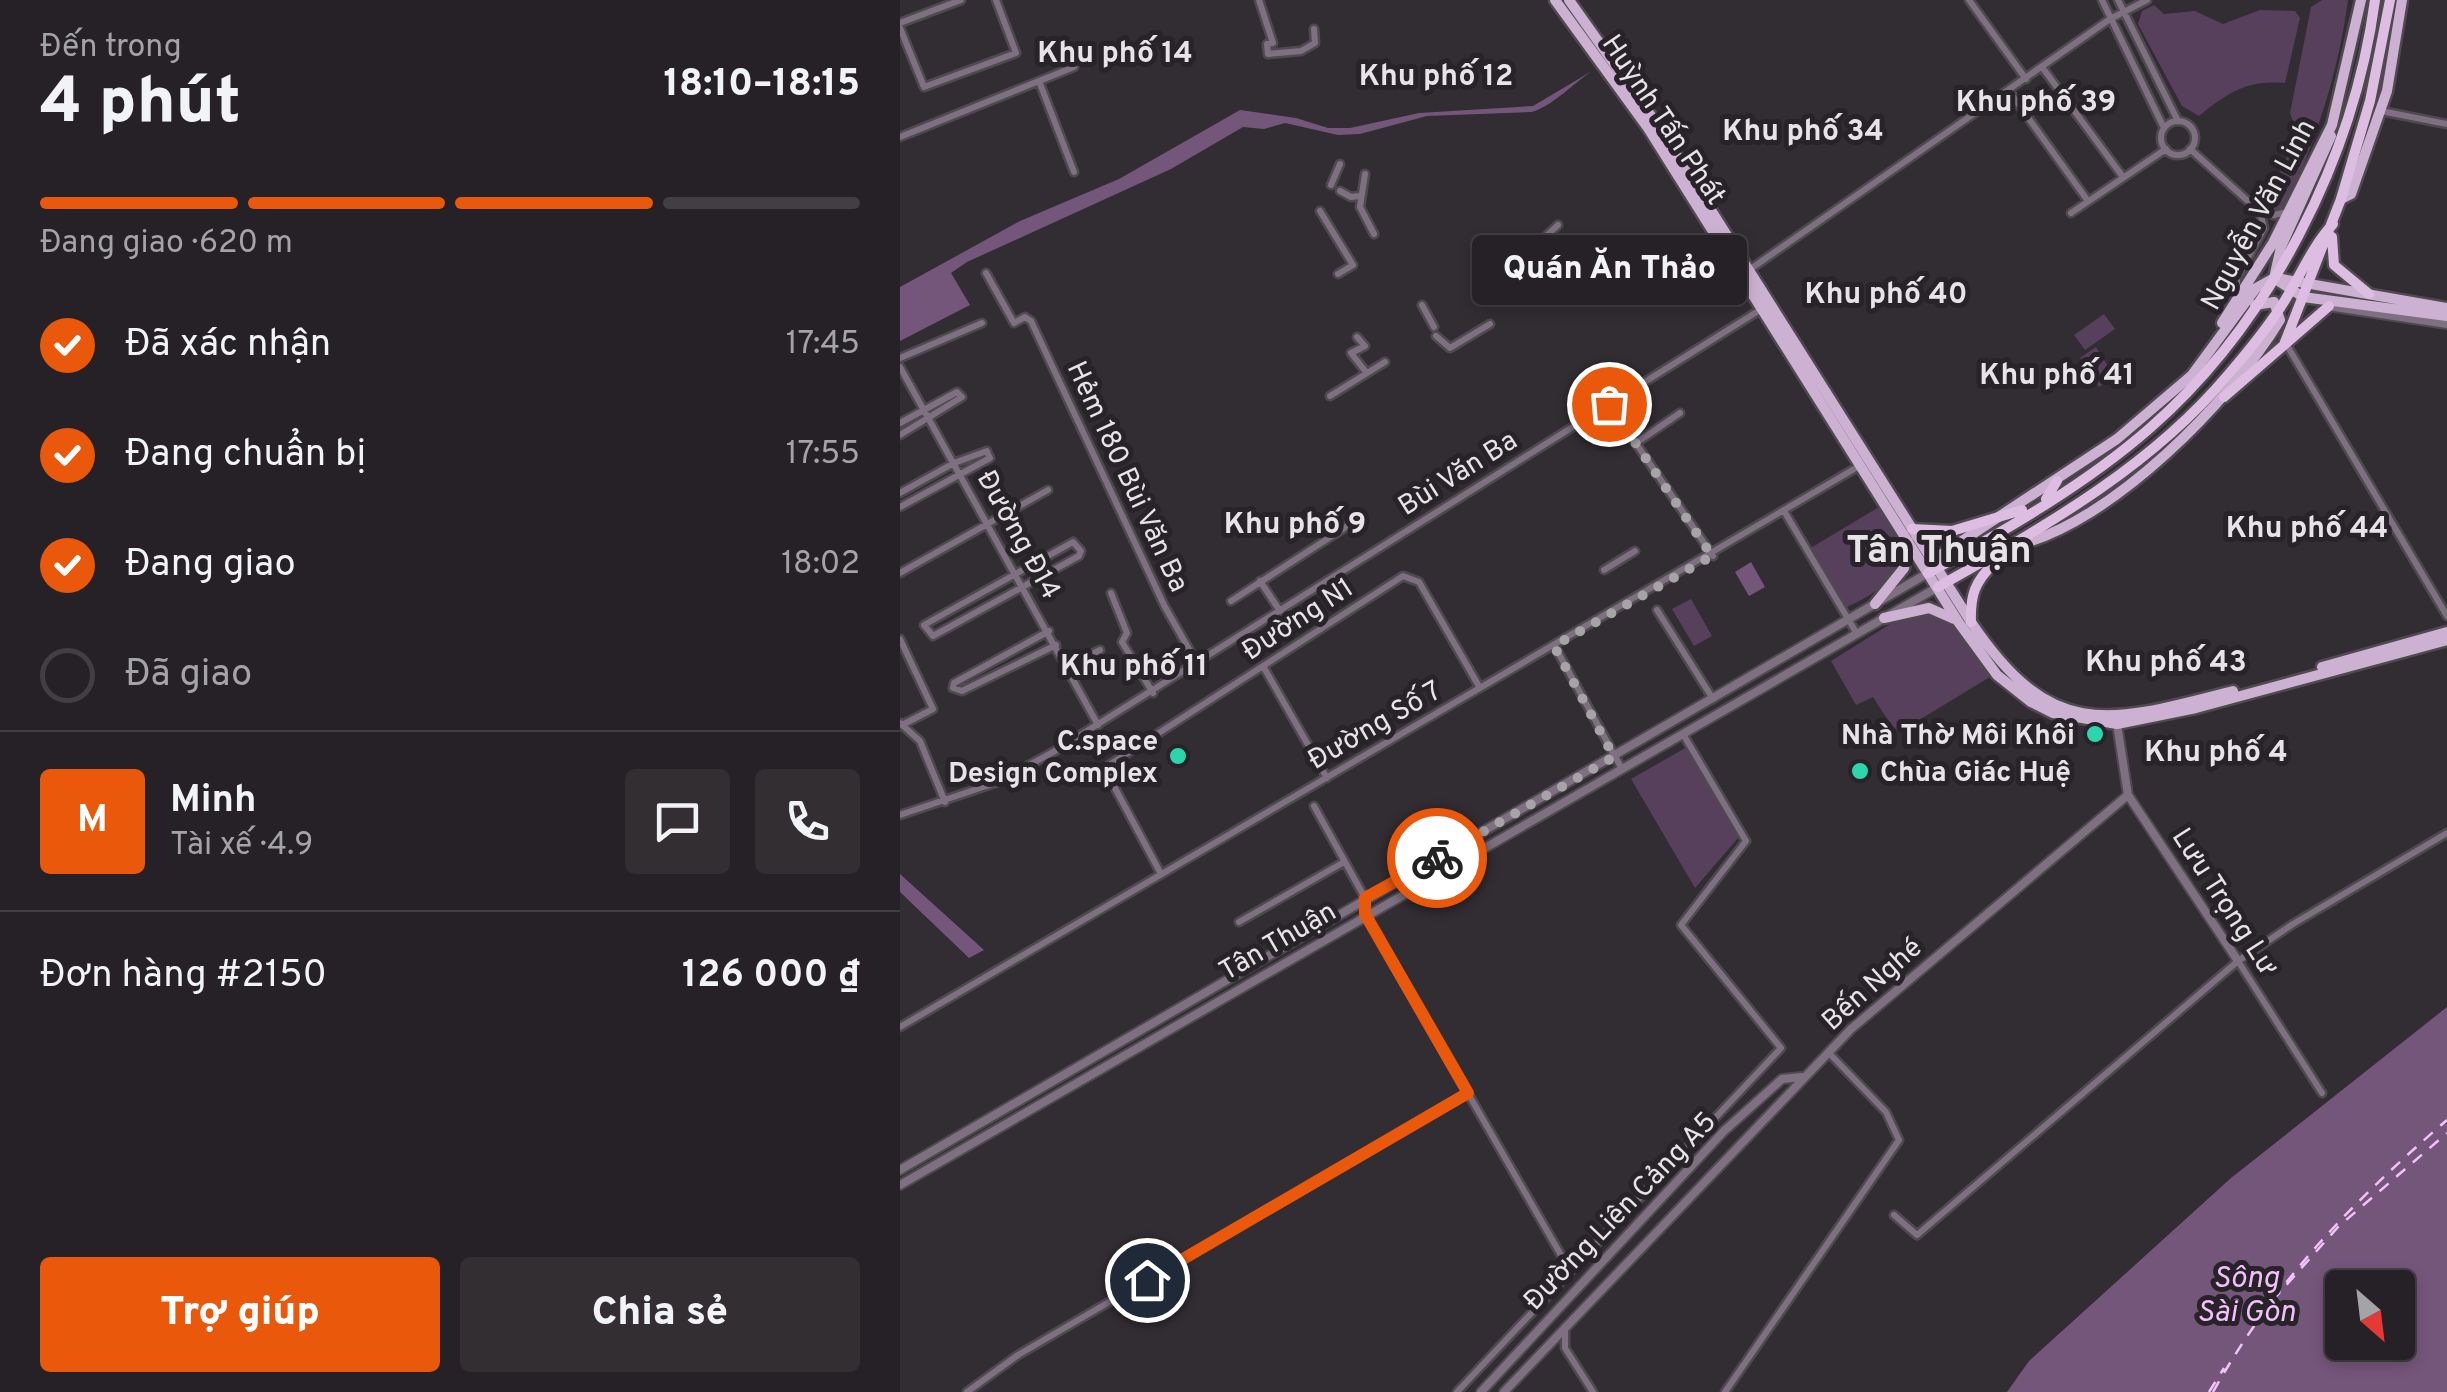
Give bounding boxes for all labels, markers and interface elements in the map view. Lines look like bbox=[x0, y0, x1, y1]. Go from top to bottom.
text: Đến trong bbox=[40, 28, 182, 68]
street label: Huỳnh Tấn Phát bbox=[1592, 28, 1734, 213]
district label: Khu phố 14 bbox=[1037, 35, 1193, 73]
district label: Khu phố 12 bbox=[1359, 58, 1513, 96]
text: 18:10–18:15 bbox=[663, 61, 860, 110]
text: 4 phút bbox=[40, 64, 241, 146]
district label: Khu phố 39 bbox=[1956, 84, 2116, 122]
district label: Khu phố 34 bbox=[1722, 113, 1884, 151]
street label: Nguyễn Văn Linh bbox=[2192, 113, 2325, 317]
text: Đang giao · 620 m bbox=[40, 224, 293, 264]
callout: Quán Ăn Thảo bbox=[1472, 234, 1746, 304]
text: Quán Ăn Thảo bbox=[1503, 250, 1716, 290]
district label: Khu phố 40 bbox=[1804, 276, 1968, 314]
icon: check bbox=[40, 318, 95, 373]
text: Đã xác nhận bbox=[125, 321, 331, 370]
text: 17:45 bbox=[786, 325, 860, 365]
street label: Hẻm 180 Bùi Văn Ba bbox=[1057, 356, 1196, 599]
district label: Khu phố 41 bbox=[1979, 357, 2135, 395]
pin bbox=[1567, 362, 1652, 447]
icon: bag bbox=[1582, 377, 1637, 432]
street label: Bùi Văn Ba bbox=[1392, 424, 1525, 525]
icon: check bbox=[40, 428, 95, 483]
text: Đang chuẩn bị bbox=[125, 431, 366, 480]
text: 17:55 bbox=[786, 435, 860, 475]
street label: Đường Đ14 bbox=[967, 465, 1068, 606]
district label: Khu phố 9 bbox=[1224, 506, 1366, 544]
district label: Khu phố 44 bbox=[2226, 510, 2388, 548]
district label: Tân Thuận bbox=[1846, 528, 2032, 577]
icon: check bbox=[40, 538, 95, 593]
text: Đang giao bbox=[125, 541, 296, 590]
text: 18:02 bbox=[781, 545, 860, 585]
street label: Đường N1 bbox=[1236, 571, 1361, 670]
district label: Khu phố 43 bbox=[2085, 644, 2247, 682]
district label: Khu phố 11 bbox=[1060, 648, 1208, 686]
text: Đã giao bbox=[125, 651, 252, 700]
street label: Đường Số 7 bbox=[1302, 673, 1449, 779]
place label: Nhà Thờ Môi Khôi bbox=[1841, 719, 2075, 755]
marker: Nhà Thờ Môi Khôi bbox=[2084, 723, 2106, 745]
place label: C.space Design Complex bbox=[948, 725, 1158, 793]
district label: Khu phố 4 bbox=[2144, 734, 2288, 772]
marker: C.space Design Complex bbox=[1167, 745, 1189, 767]
place label: Chùa Giác Huệ bbox=[1880, 756, 2071, 792]
marker: Chùa Giác Huệ bbox=[1849, 760, 1871, 782]
button: chat bbox=[625, 769, 730, 874]
button: phone bbox=[755, 769, 860, 874]
text: Minh bbox=[170, 777, 257, 826]
text: M bbox=[77, 797, 108, 846]
courier bbox=[1387, 808, 1487, 908]
street label: Lưu Trọng Lư bbox=[2162, 822, 2285, 983]
text: Tài xế · 4.9 bbox=[170, 826, 313, 866]
icon: bike bbox=[1410, 831, 1465, 886]
street label: Tân Thuận bbox=[1214, 895, 1343, 990]
street label: Bến Nghé bbox=[1815, 930, 1931, 1040]
text: Đơn hàng #2150 bbox=[40, 952, 327, 1001]
text: 126 000 ₫ bbox=[682, 952, 860, 1001]
street label: Đường Liên Cảng A5 bbox=[1517, 1105, 1725, 1319]
pin bbox=[1105, 1238, 1190, 1323]
icon: home bbox=[1120, 1253, 1175, 1308]
button: Trợ giúp bbox=[40, 1257, 440, 1372]
button: Chia sẻ bbox=[460, 1257, 860, 1372]
water label: Sông Sài Gòn bbox=[2197, 1261, 2295, 1332]
north arrow bbox=[2325, 1270, 2415, 1360]
map controls bbox=[2325, 1270, 2415, 1360]

